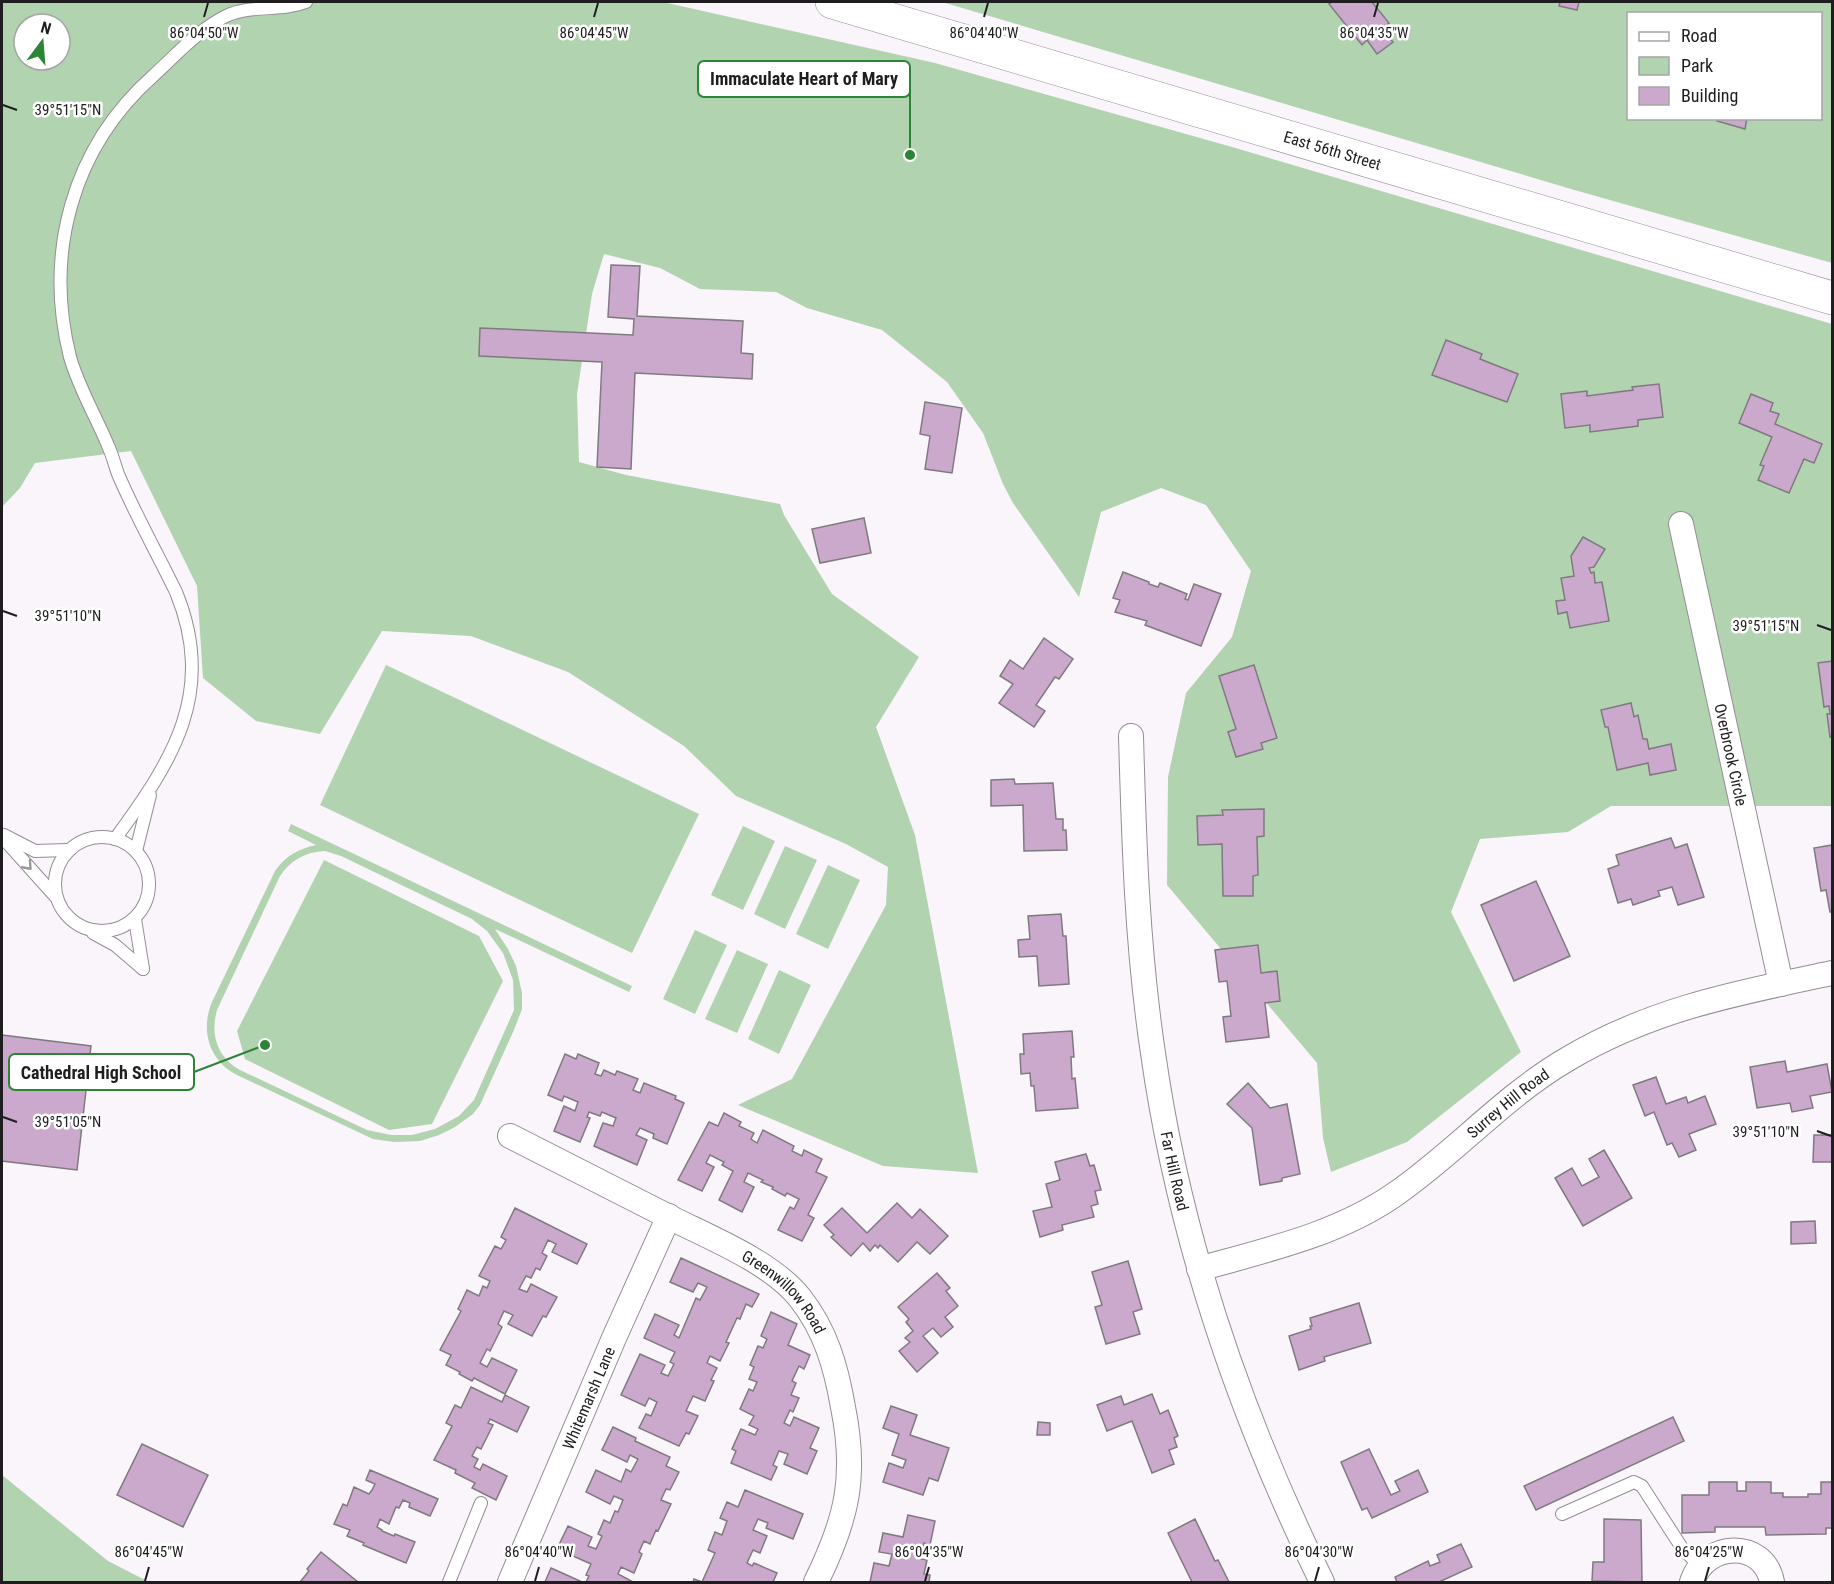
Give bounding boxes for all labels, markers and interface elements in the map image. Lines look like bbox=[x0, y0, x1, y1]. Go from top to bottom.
north arrow bbox=[12, 12, 72, 72]
legend bbox=[1627, 12, 1822, 120]
text: N bbox=[39, 18, 53, 39]
text: 86°04'50"W bbox=[170, 24, 239, 42]
text: 86°04'45"W bbox=[560, 24, 629, 42]
text: 86°04'40"W bbox=[950, 24, 1019, 42]
text: 86°04'35"W bbox=[1340, 24, 1409, 42]
text: Road bbox=[1681, 25, 1717, 46]
text: Park bbox=[1681, 55, 1713, 76]
callout: Immaculate Heart of Mary bbox=[698, 61, 910, 97]
text: Immaculate Heart of Mary bbox=[710, 68, 898, 89]
text: Building bbox=[1681, 85, 1738, 106]
text: 39°51'15"N bbox=[35, 101, 101, 119]
street label: East 56th Street bbox=[1281, 127, 1384, 174]
text: 39°51'10"N bbox=[35, 607, 101, 625]
text: 39°51'15"N bbox=[1733, 617, 1799, 635]
street label: Overbrook Circle bbox=[1710, 702, 1751, 808]
one-way arrow bbox=[21, 860, 32, 870]
callout: Cathedral High School bbox=[9, 1054, 194, 1090]
text: Cathedral High School bbox=[21, 1062, 181, 1083]
street label: Surrey Hill Road bbox=[1463, 1065, 1553, 1142]
text: 39°51'05"N bbox=[35, 1113, 101, 1131]
text: 39°51'10"N bbox=[1733, 1123, 1799, 1141]
street label: Far Hill Road bbox=[1156, 1130, 1193, 1213]
street label: Greenwillow Road bbox=[739, 1246, 829, 1337]
street label: Whitemarsh Lane bbox=[559, 1344, 619, 1452]
text: 86°04'45"W bbox=[115, 1543, 184, 1561]
text: 86°04'40"W bbox=[505, 1543, 574, 1561]
text: 86°04'35"W bbox=[895, 1543, 964, 1561]
text: 86°04'30"W bbox=[1285, 1543, 1354, 1561]
text: 86°04'25"W bbox=[1675, 1543, 1744, 1561]

